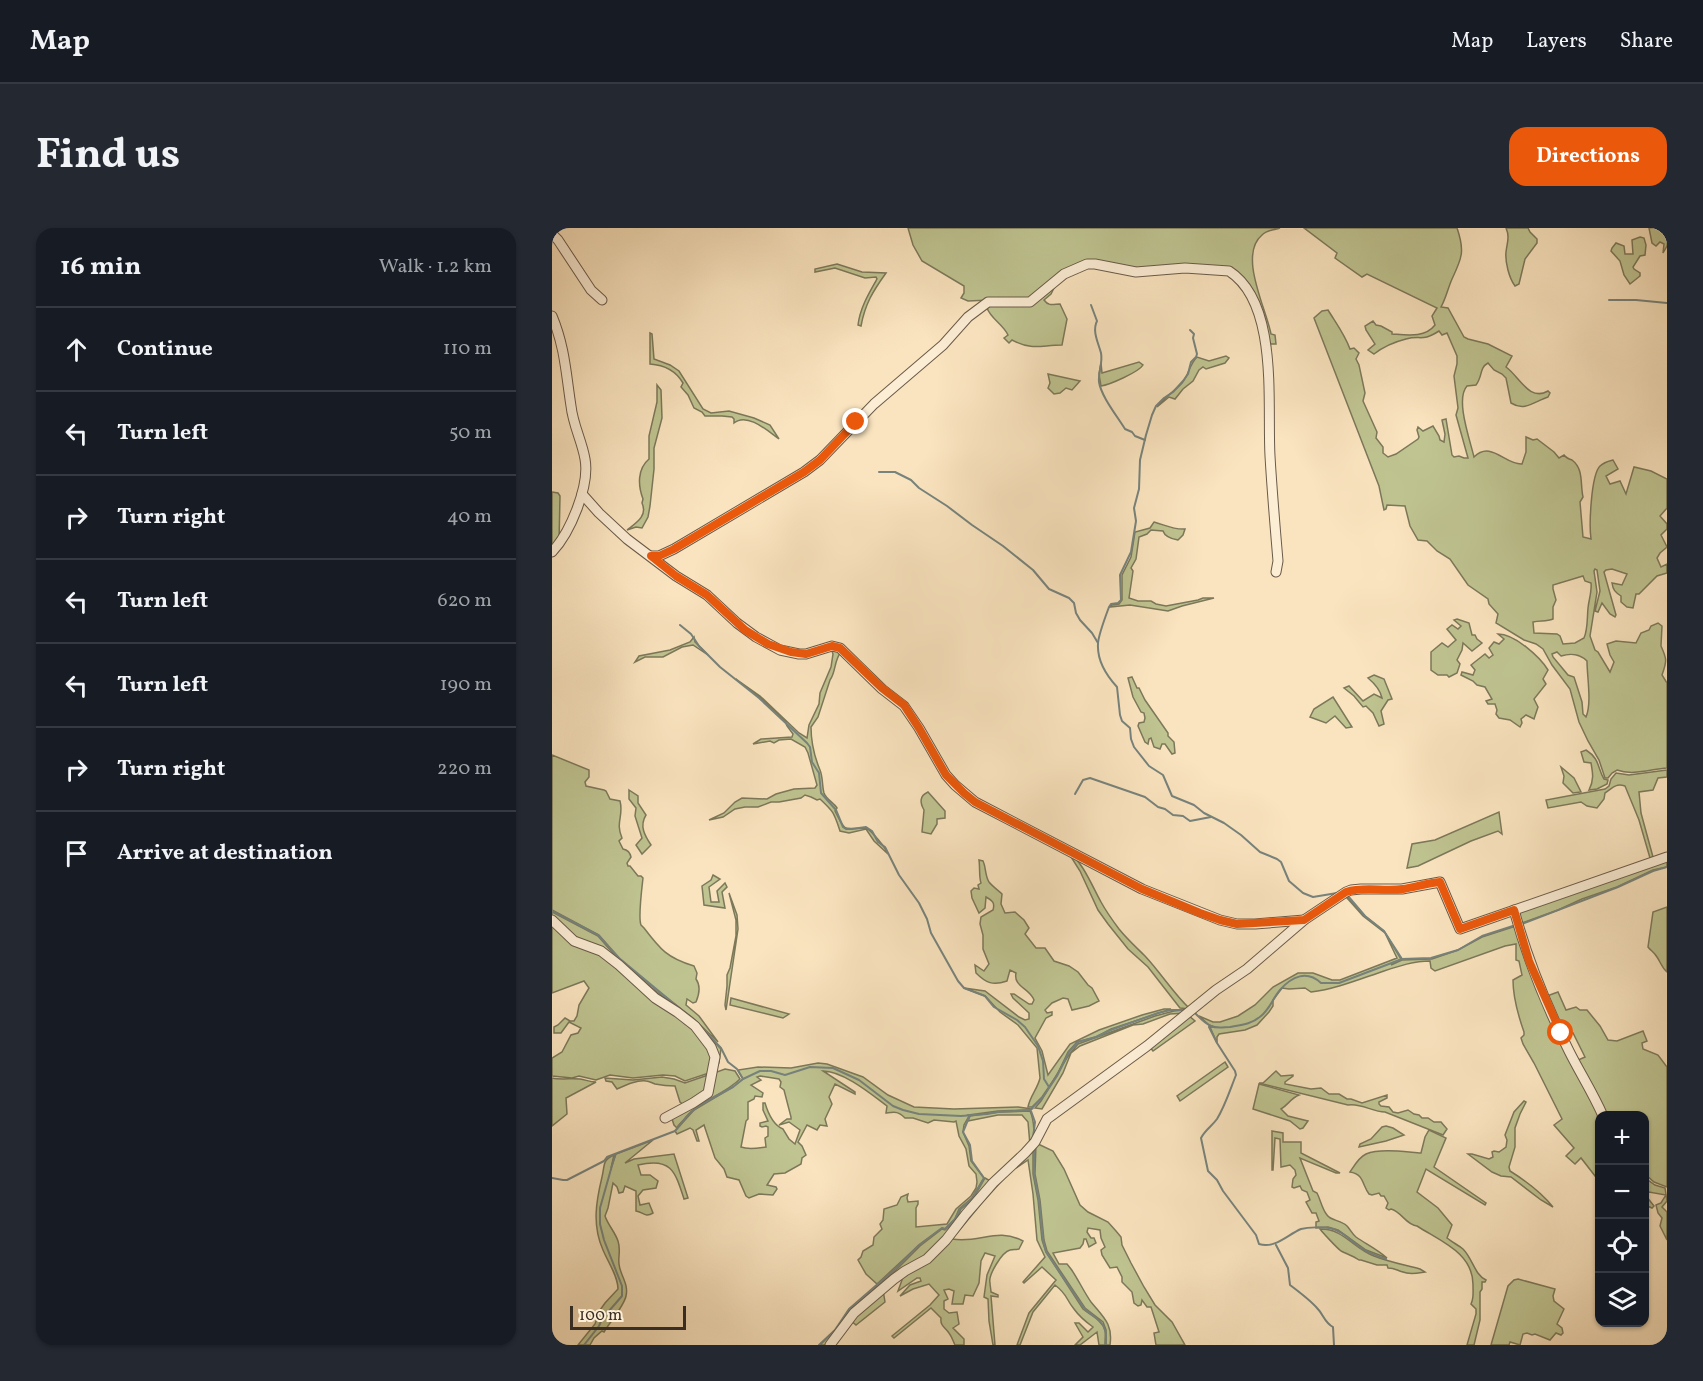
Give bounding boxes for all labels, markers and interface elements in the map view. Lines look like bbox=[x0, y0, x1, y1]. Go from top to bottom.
text: Map bbox=[30, 22, 90, 61]
text: Map bbox=[1451, 27, 1493, 56]
text: Layers bbox=[1526, 27, 1587, 56]
text: Share bbox=[1620, 27, 1673, 56]
text: Find us bbox=[36, 127, 180, 186]
button: Directions bbox=[1509, 127, 1667, 186]
text: 16 min bbox=[60, 249, 141, 285]
text: Walk · 1.2 km bbox=[379, 253, 492, 281]
icon: ahead bbox=[60, 333, 93, 366]
text: Continue bbox=[117, 334, 213, 365]
text: 110 m bbox=[443, 335, 492, 363]
route end bbox=[842, 408, 868, 434]
icon: left bbox=[60, 417, 93, 450]
text: Turn left bbox=[117, 418, 208, 449]
text: 50 m bbox=[449, 419, 492, 447]
icon: right bbox=[60, 501, 93, 534]
text: Turn right bbox=[117, 502, 225, 533]
text: 40 m bbox=[447, 503, 492, 531]
icon: left bbox=[60, 585, 93, 618]
text: Turn left bbox=[117, 586, 208, 617]
text: 620 m bbox=[438, 587, 492, 615]
icon: left bbox=[60, 669, 93, 702]
text: Turn left bbox=[117, 670, 208, 701]
text: 190 m bbox=[440, 671, 492, 699]
icon: right bbox=[60, 753, 93, 786]
text: Turn right bbox=[117, 754, 225, 785]
text: 220 m bbox=[437, 755, 492, 783]
icon: arrive bbox=[60, 837, 93, 870]
text: Arrive at destination bbox=[117, 838, 333, 869]
route start bbox=[1547, 1019, 1573, 1045]
map controls bbox=[1595, 1111, 1649, 1327]
button: + bbox=[1595, 1111, 1649, 1165]
button: − bbox=[1595, 1165, 1649, 1219]
button: locate bbox=[1595, 1219, 1649, 1273]
button: layers bbox=[1595, 1273, 1649, 1327]
scale bar bbox=[570, 1303, 686, 1330]
text: 100 m bbox=[579, 1305, 622, 1327]

